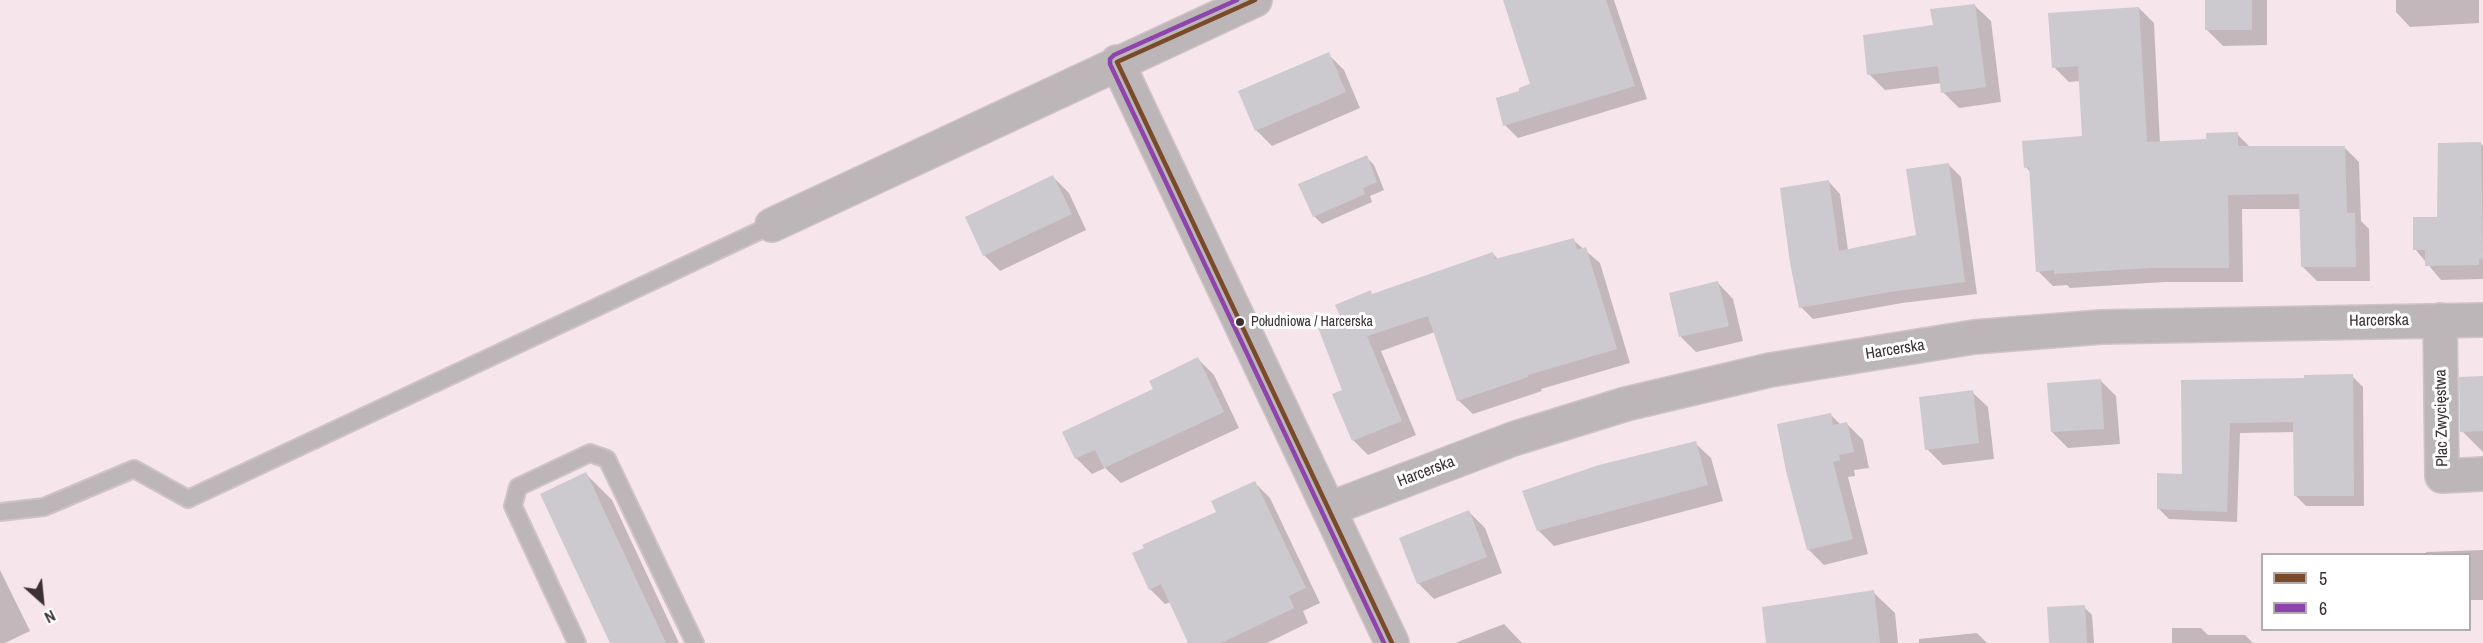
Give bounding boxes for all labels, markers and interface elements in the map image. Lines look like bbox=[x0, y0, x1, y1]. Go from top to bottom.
street label: Harcerska bbox=[2349, 311, 2409, 331]
place label: Południowa / Harcerska bbox=[1251, 314, 1373, 330]
marker: Południowa / Harcerska bbox=[1234, 316, 1246, 328]
street label: Harcerska bbox=[1864, 336, 1926, 364]
street label: Plac Zwycięstwa bbox=[2432, 369, 2452, 467]
street label: Harcerska bbox=[1395, 452, 1457, 492]
legend bbox=[2261, 553, 2471, 631]
text: 5 bbox=[2319, 566, 2327, 591]
north arrow bbox=[12, 571, 72, 631]
text: 6 bbox=[2319, 596, 2327, 621]
text: N bbox=[41, 605, 59, 629]

